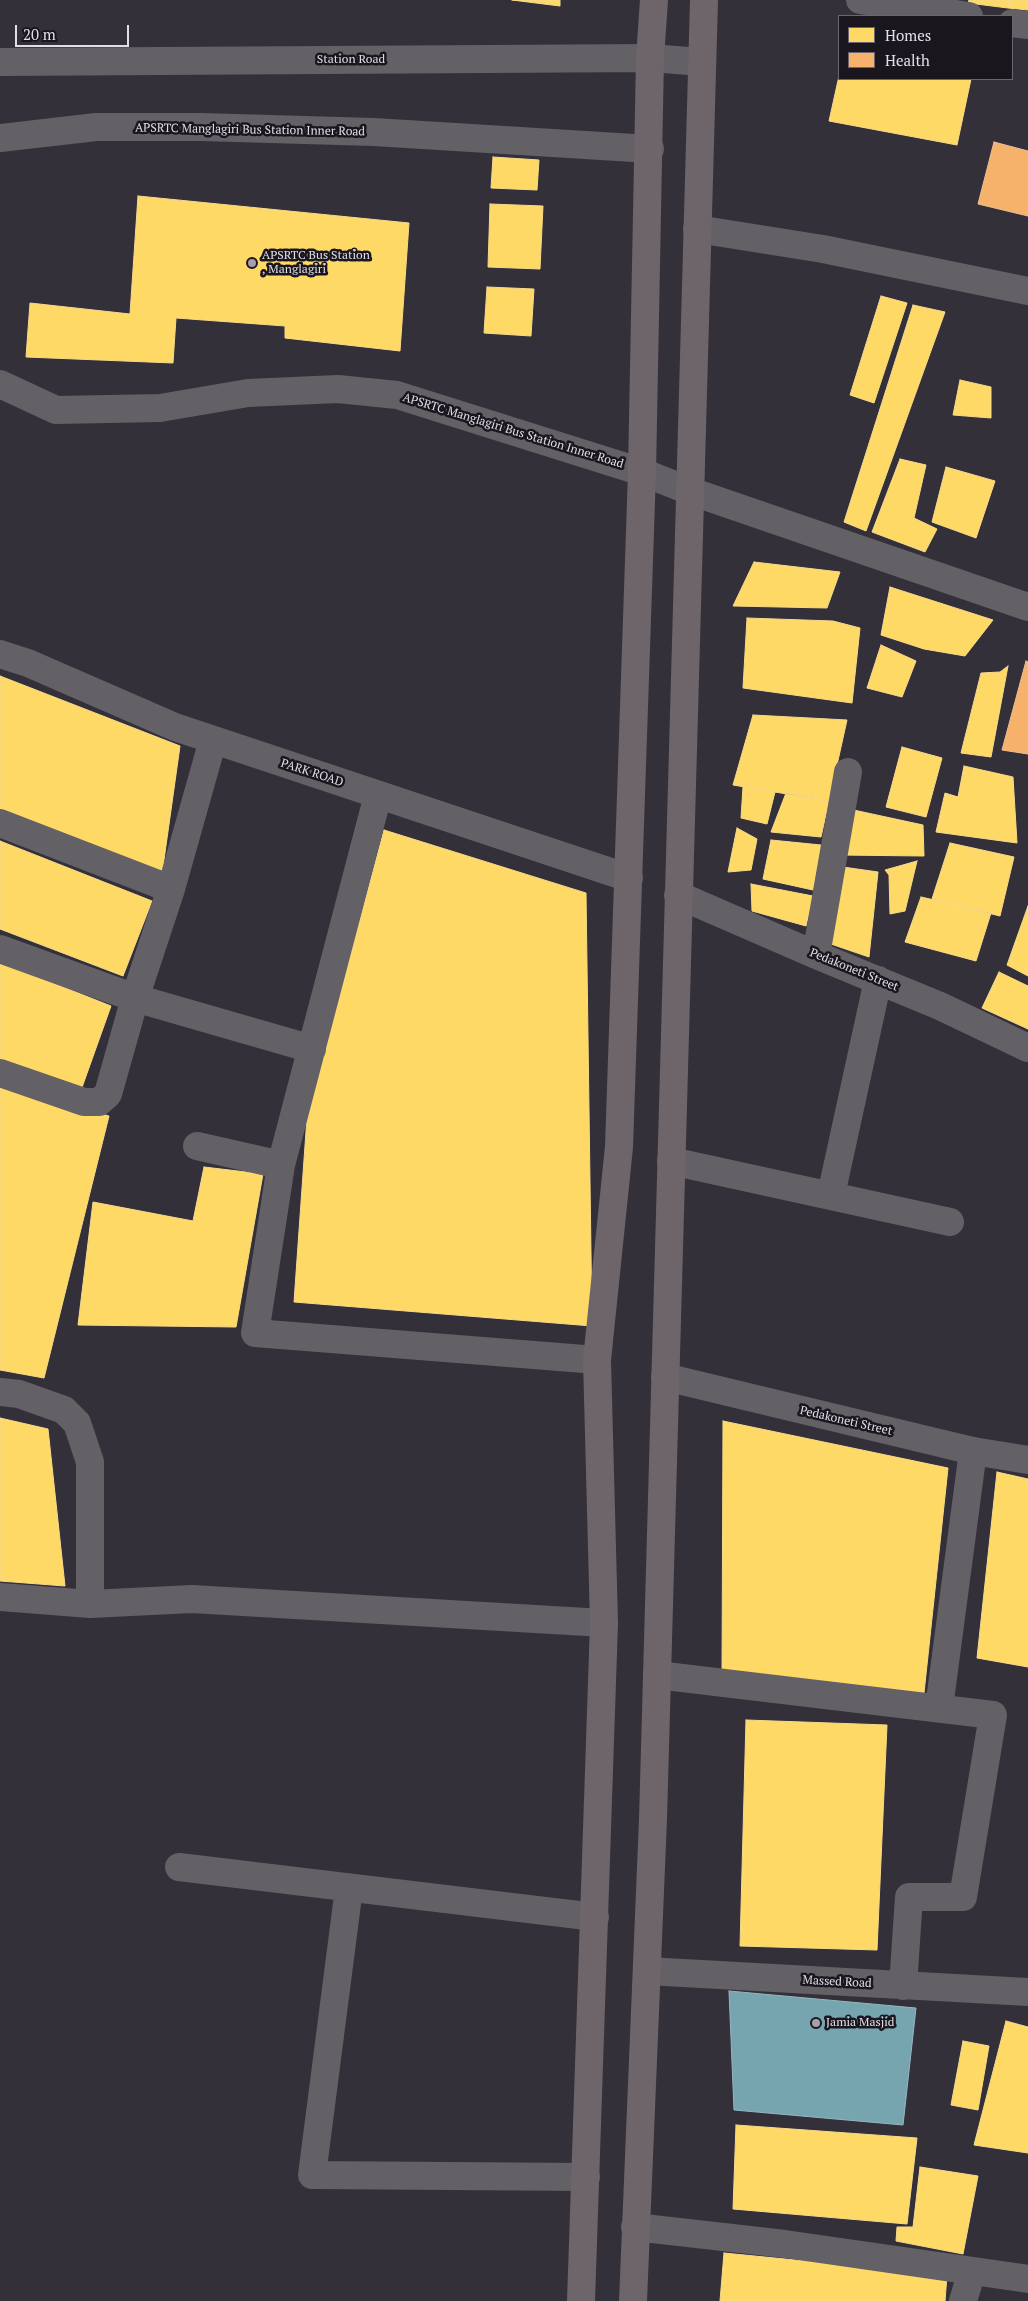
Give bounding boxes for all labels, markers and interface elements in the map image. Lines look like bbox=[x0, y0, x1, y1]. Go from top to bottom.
scale bar bbox=[18, 15, 131, 47]
legend bbox=[838, 15, 1013, 80]
text: 20 m bbox=[23, 24, 56, 44]
text: Homes bbox=[885, 25, 931, 45]
text: Health bbox=[885, 50, 930, 70]
street label: Station Road bbox=[317, 53, 385, 67]
street label: APSRTC Manglagiri Bus Station Inner Road bbox=[135, 121, 365, 139]
place label: APSRTC Bus Station , Manglagiri bbox=[262, 249, 370, 277]
marker: APSRTC Bus Station , Manglagiri bbox=[246, 257, 258, 269]
street label: APSRTC Manglagiri Bus Station Inner Road bbox=[401, 390, 625, 472]
street label: PARK ROAD bbox=[279, 756, 345, 790]
street label: Pedakoneti Street bbox=[808, 946, 900, 994]
street label: Pedakoneti Street bbox=[798, 1403, 894, 1439]
street label: Massed Road bbox=[802, 1973, 872, 1991]
place label: Jamia Masjid bbox=[826, 2016, 894, 2030]
marker: Jamia Masjid bbox=[810, 2017, 822, 2029]

